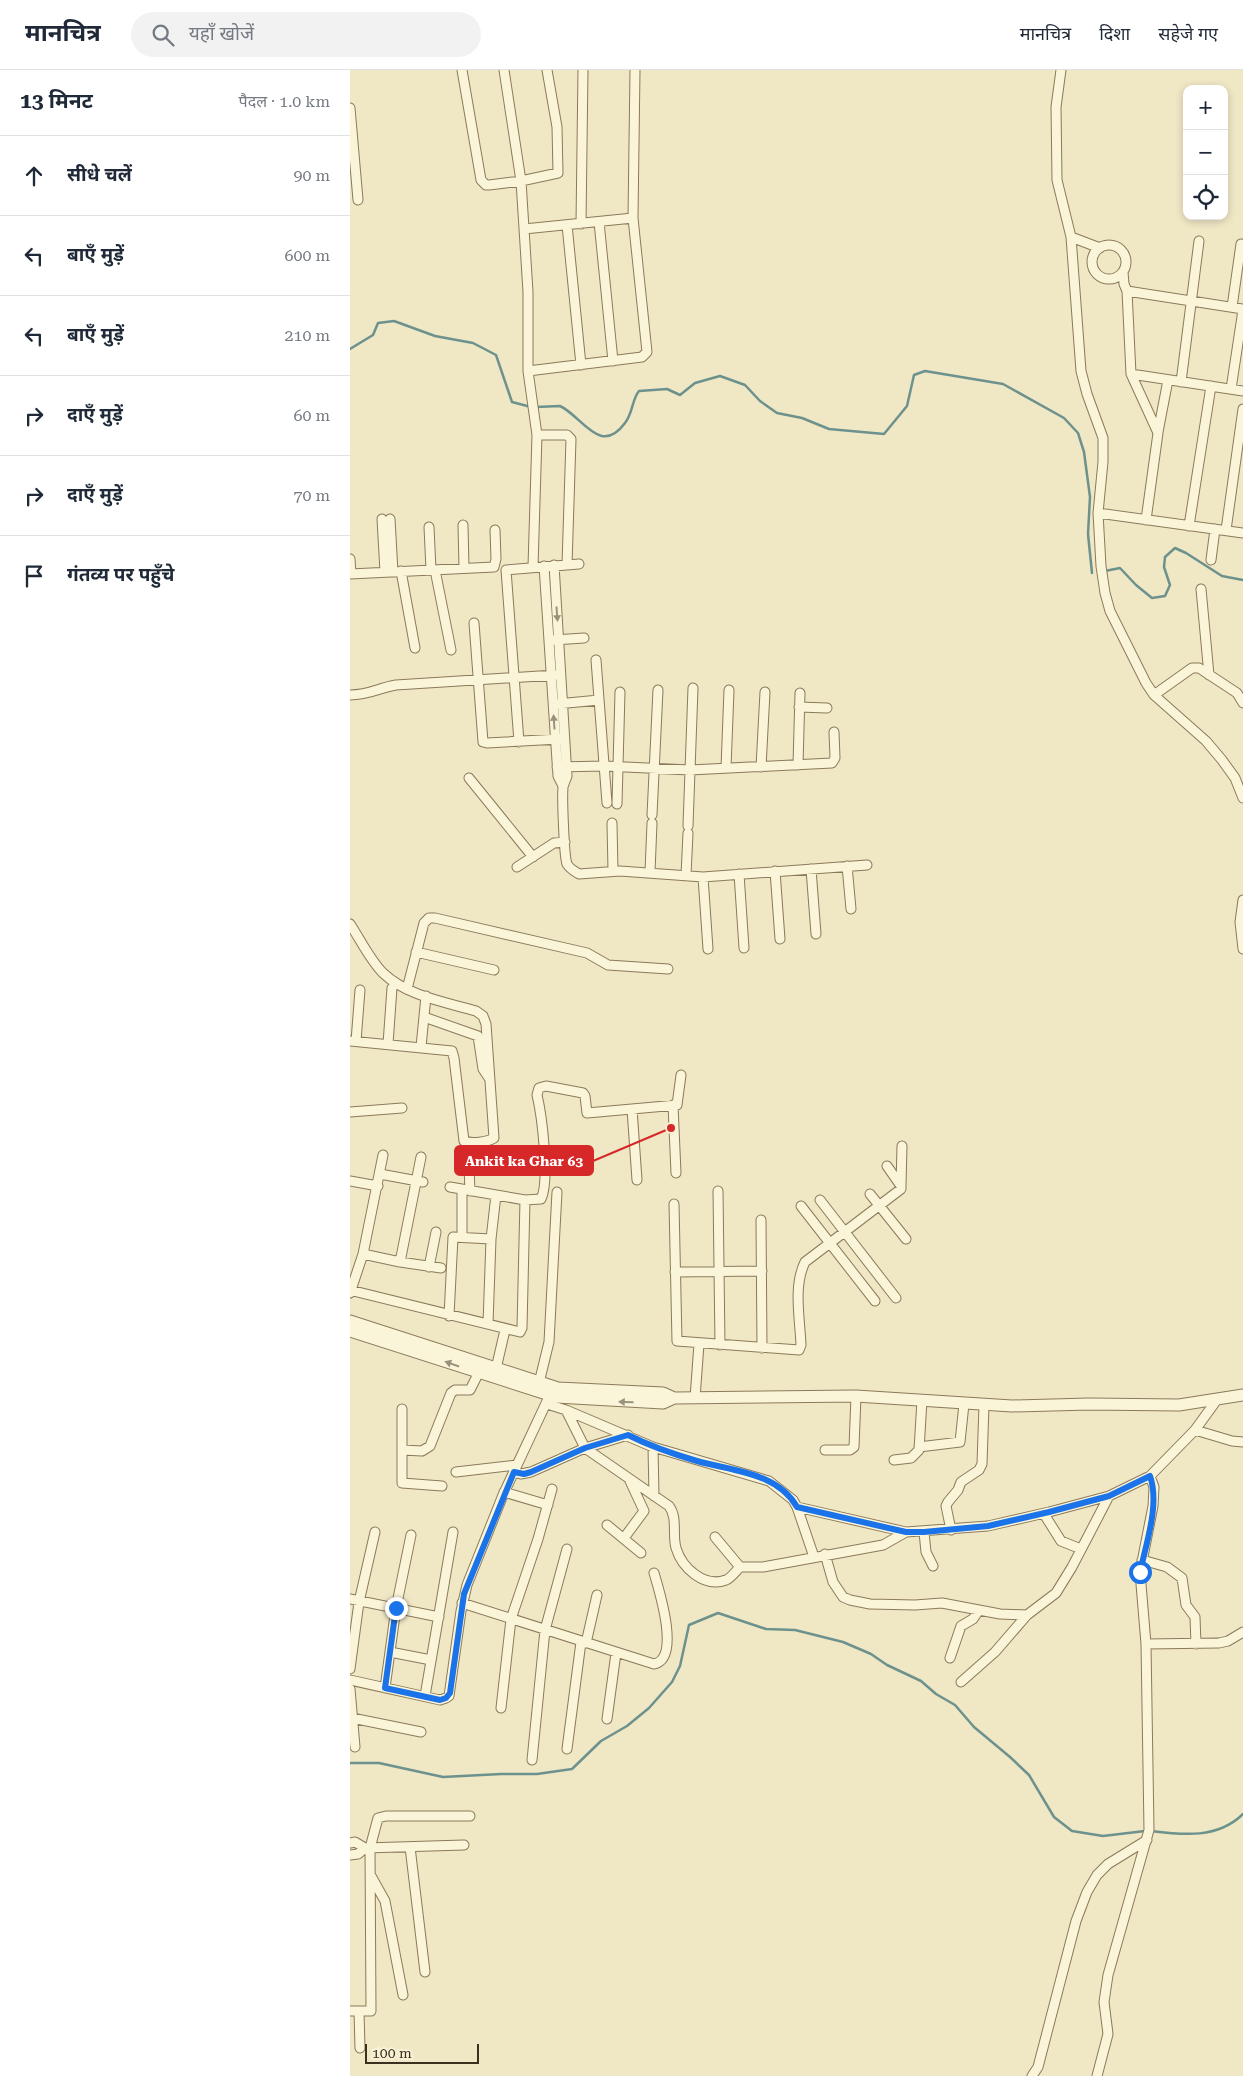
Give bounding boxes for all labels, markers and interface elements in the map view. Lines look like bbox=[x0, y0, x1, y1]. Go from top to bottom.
search box bbox=[131, 12, 481, 57]
text: मानचित्र bbox=[25, 19, 101, 47]
icon: search bbox=[149, 21, 177, 49]
text: यहाँ खोजें bbox=[189, 22, 254, 45]
text: मानचित्र bbox=[1020, 23, 1071, 44]
text: दिशा bbox=[1099, 23, 1130, 44]
text: सहेजे गए bbox=[1158, 23, 1218, 44]
map controls bbox=[1183, 85, 1228, 220]
button: + bbox=[1183, 85, 1228, 130]
text: 13 मिनट bbox=[20, 89, 93, 113]
text: पैदल · 1.0 km bbox=[239, 92, 330, 111]
button: − bbox=[1183, 130, 1228, 175]
icon: ahead bbox=[20, 162, 48, 190]
text: सीधे चलें bbox=[67, 163, 132, 186]
text: 90 m bbox=[293, 166, 330, 185]
button: locate bbox=[1183, 175, 1228, 220]
icon: left bbox=[20, 242, 48, 270]
text: बाएँ मुड़ें bbox=[67, 243, 124, 266]
text: 600 m bbox=[284, 246, 330, 265]
icon: left bbox=[20, 322, 48, 350]
text: बाएँ मुड़ें bbox=[67, 323, 124, 346]
text: 210 m bbox=[284, 326, 330, 345]
icon: right bbox=[20, 402, 48, 430]
text: दाएँ मुड़ें bbox=[67, 403, 123, 426]
text: 60 m bbox=[293, 406, 330, 425]
icon: right bbox=[20, 482, 48, 510]
text: दाएँ मुड़ें bbox=[67, 483, 123, 506]
text: 70 m bbox=[293, 486, 330, 505]
icon: arrive bbox=[20, 562, 48, 590]
text: गंतव्य पर पहुँचे bbox=[67, 563, 174, 586]
one-way arrow bbox=[554, 606, 562, 622]
one-way arrow bbox=[550, 713, 558, 729]
callout: Ankit ka Ghar 63 bbox=[455, 1146, 593, 1175]
text: Ankit ka Ghar 63 bbox=[465, 1153, 583, 1169]
one-way arrow bbox=[444, 1359, 459, 1367]
one-way arrow bbox=[618, 1397, 634, 1405]
route start bbox=[1129, 1561, 1152, 1584]
route end bbox=[385, 1597, 408, 1620]
scale bar bbox=[365, 2041, 479, 2064]
text: 100 m bbox=[372, 2045, 412, 2061]

